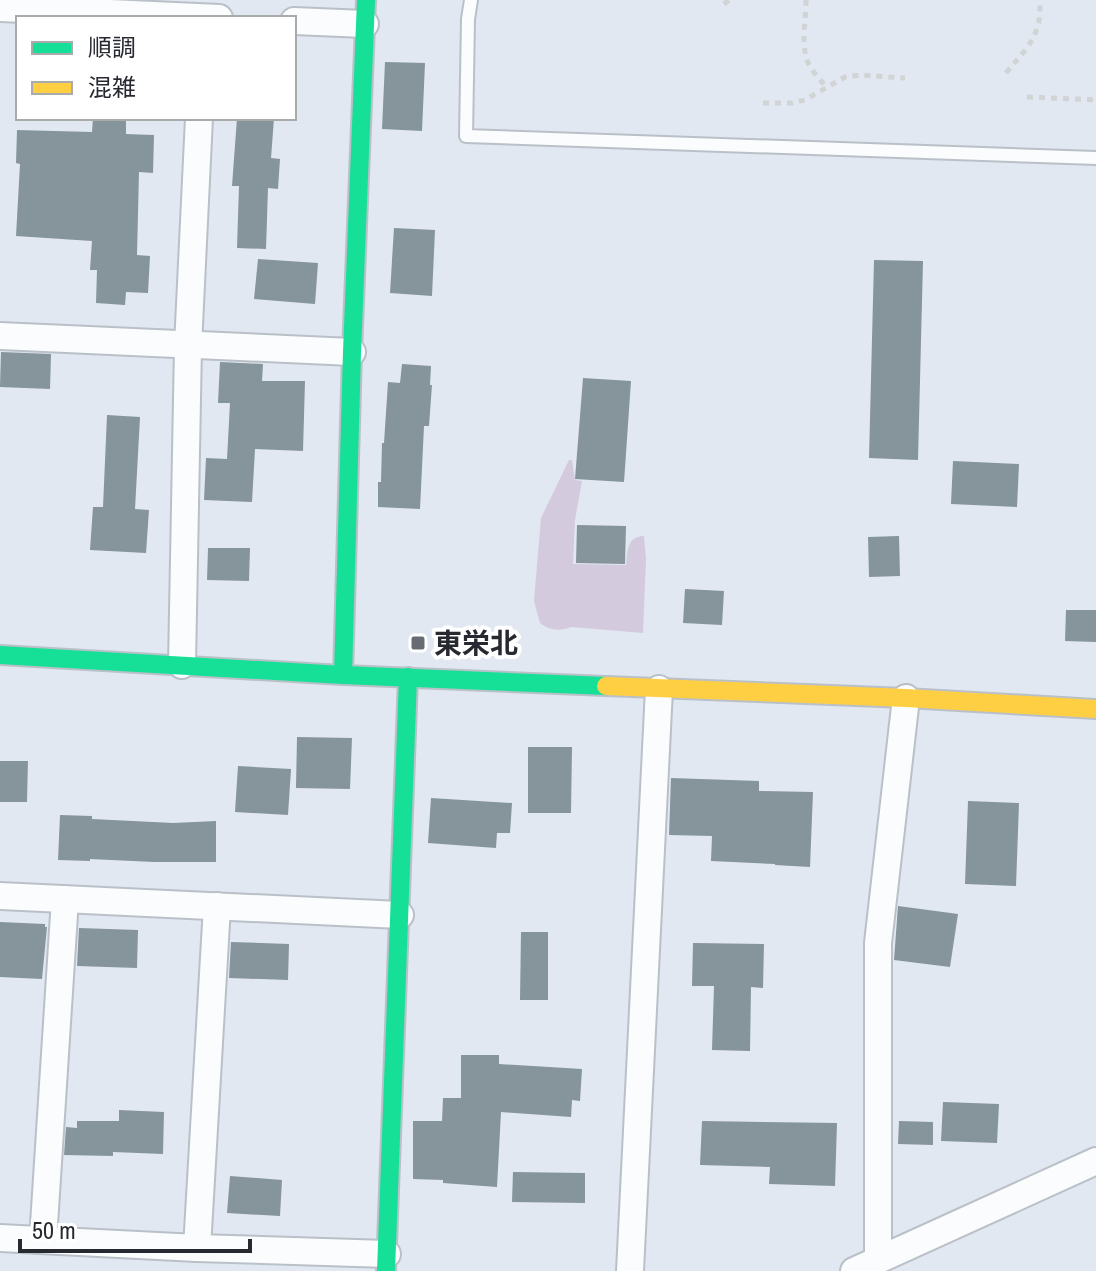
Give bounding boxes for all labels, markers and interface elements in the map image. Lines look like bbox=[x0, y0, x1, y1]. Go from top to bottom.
legend bbox=[16, 16, 296, 120]
text: 順調 bbox=[88, 31, 136, 63]
text: 混雑 bbox=[88, 71, 136, 103]
place label: 東栄北 bbox=[434, 624, 518, 662]
marker: 東栄北 bbox=[409, 634, 427, 652]
scale bar bbox=[20, 1203, 250, 1253]
text: 50 m bbox=[32, 1214, 76, 1246]

